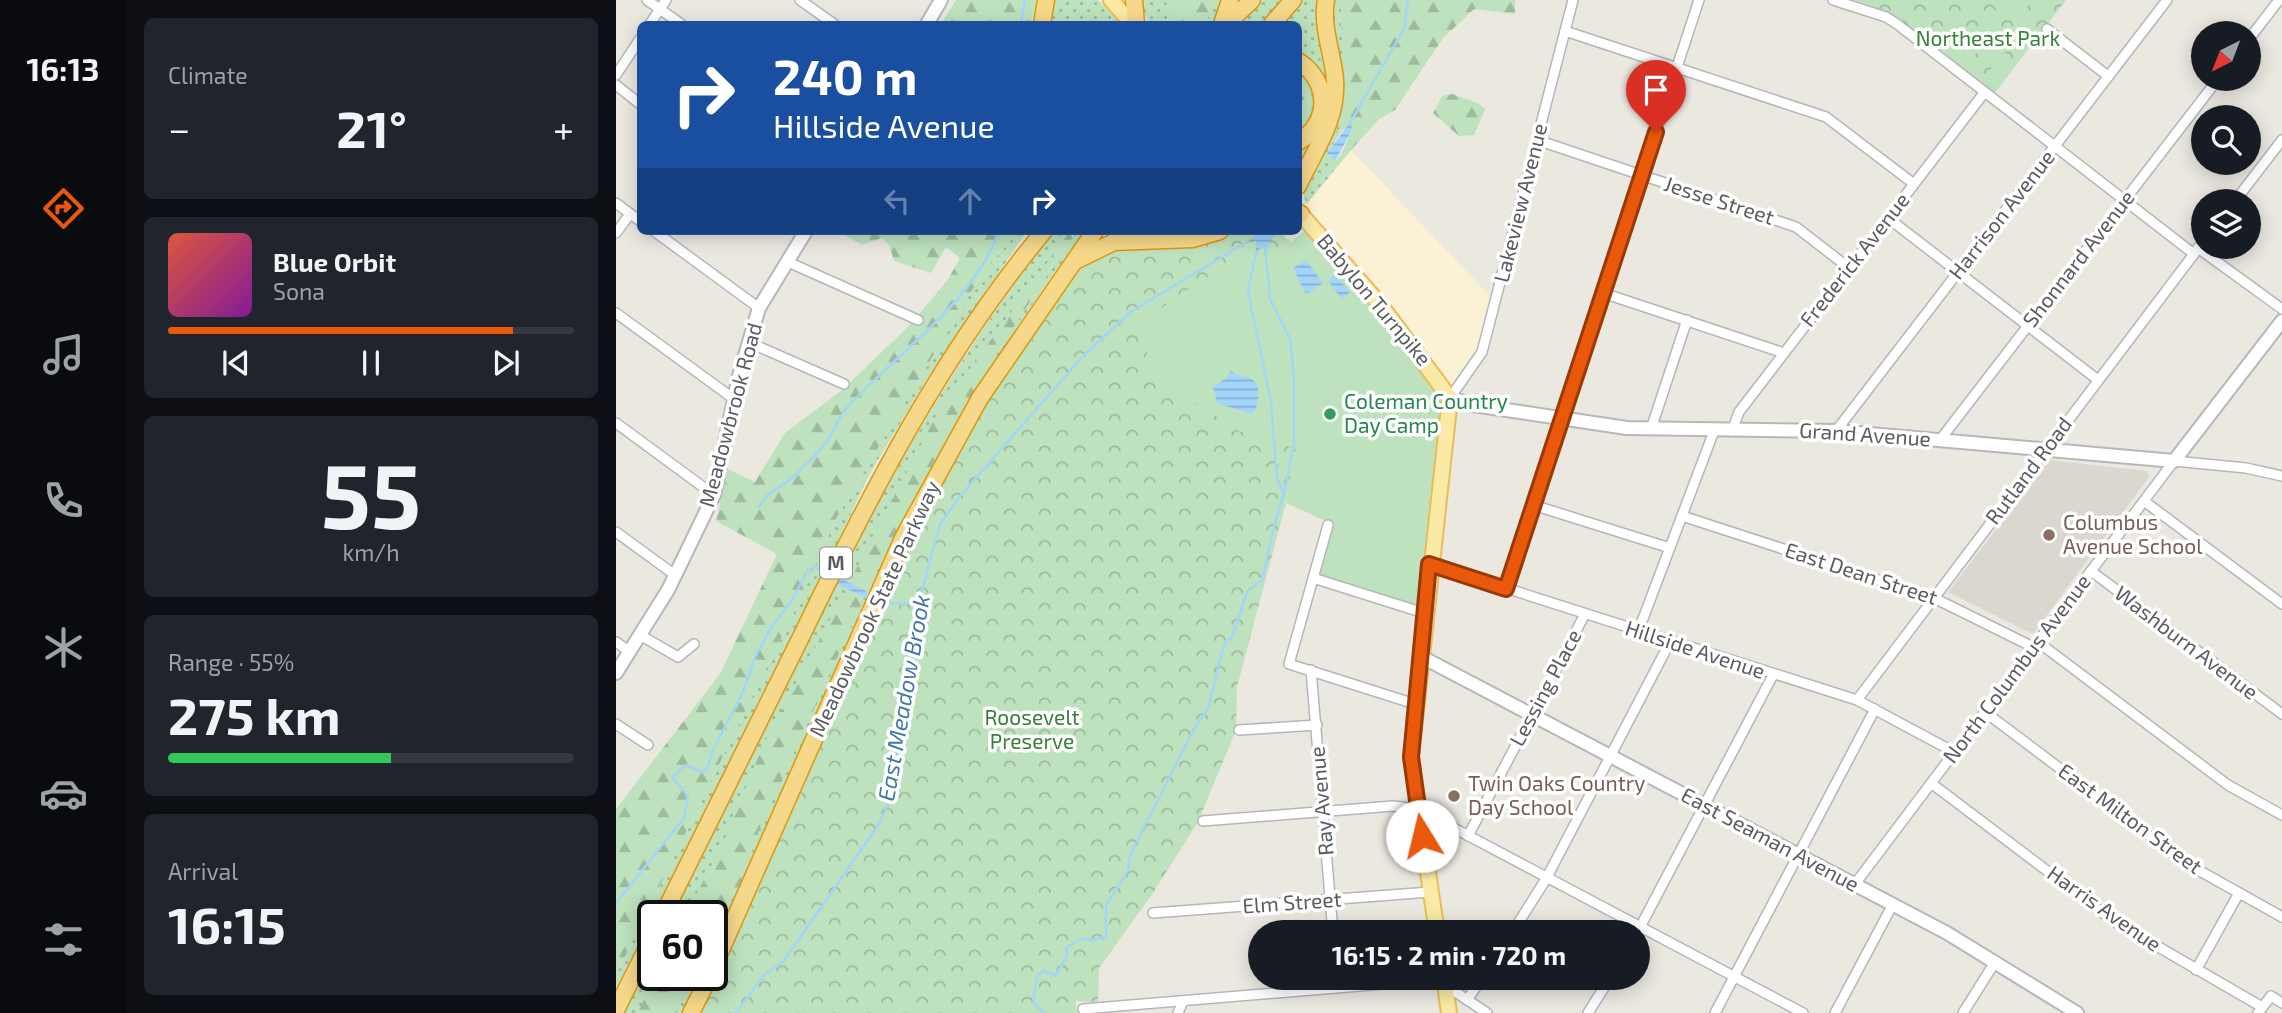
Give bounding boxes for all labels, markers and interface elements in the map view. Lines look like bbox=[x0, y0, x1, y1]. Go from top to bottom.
north arrow bbox=[2191, 21, 2261, 91]
map controls bbox=[2191, 21, 2261, 259]
park label: Northeast Park bbox=[1916, 25, 2061, 50]
text: 240 m bbox=[773, 46, 917, 105]
text: 16:13 bbox=[27, 49, 99, 87]
icon: right bbox=[658, 49, 749, 140]
pin bbox=[1626, 60, 1686, 132]
text: Climate bbox=[168, 61, 248, 89]
icon: arrive bbox=[1637, 71, 1675, 109]
text: 21° bbox=[336, 96, 407, 158]
text: − bbox=[168, 105, 190, 151]
text: + bbox=[553, 105, 574, 151]
button: search bbox=[2191, 105, 2261, 175]
text: Hillside Avenue bbox=[773, 106, 995, 144]
street label: Lakeview Avenue bbox=[1488, 121, 1551, 285]
street label: Harrison Avenue bbox=[1943, 145, 2059, 284]
street label: Jesse Street bbox=[1661, 170, 1778, 229]
icon: left bbox=[878, 182, 916, 220]
icon: ahead bbox=[951, 182, 989, 220]
icon: right bbox=[1024, 182, 1062, 220]
icon: directions bbox=[39, 184, 88, 233]
street label: Shonnard Avenue bbox=[2017, 185, 2139, 331]
street label: Frederick Avenue bbox=[1794, 187, 1914, 331]
button: layers bbox=[2191, 189, 2261, 259]
street label: Babylon Turnpike bbox=[1313, 228, 1437, 370]
text: Blue Orbit bbox=[273, 246, 396, 277]
text: Sona bbox=[273, 277, 325, 305]
street label: Meadowbrook Road bbox=[693, 320, 766, 510]
icon: music bbox=[39, 330, 88, 379]
icon: previous bbox=[217, 344, 255, 382]
icon: pause bbox=[352, 344, 390, 382]
icon: next bbox=[487, 344, 525, 382]
place label: Coleman Country Day Camp bbox=[1344, 388, 1508, 437]
marker: Coleman Country Day Camp bbox=[1322, 406, 1338, 422]
street label: Rutland Road bbox=[1979, 411, 2076, 529]
street label: Grand Avenue bbox=[1798, 416, 1932, 451]
text: 55 bbox=[321, 438, 421, 547]
icon: phone bbox=[39, 476, 88, 525]
street label: Meadowbrook State Parkway bbox=[803, 476, 944, 740]
place label: Columbus Avenue School bbox=[2063, 509, 2203, 558]
marker: Columbus Avenue School bbox=[2041, 527, 2057, 543]
street label: East Dean Street bbox=[1782, 536, 1941, 609]
text: km/h bbox=[342, 538, 400, 566]
road number: M bbox=[820, 548, 852, 578]
street label: North Columbus Avenue bbox=[1937, 569, 2095, 767]
street label: Washburn Avenue bbox=[2110, 580, 2264, 704]
water label: East Meadow Brook bbox=[871, 593, 935, 803]
street label: Hillside Avenue bbox=[1622, 614, 1768, 683]
icon: climate bbox=[39, 623, 88, 672]
street label: Lessing Place bbox=[1503, 625, 1586, 750]
text: Range · 55% bbox=[168, 648, 294, 676]
text: 275 km bbox=[168, 683, 340, 745]
park label: Roosevelt Preserve bbox=[985, 704, 1079, 753]
street label: Ray Avenue bbox=[1303, 745, 1338, 857]
street label: East Milton Street bbox=[2054, 757, 2208, 878]
icon: car bbox=[39, 769, 88, 818]
place label: Twin Oaks Country Day School bbox=[1468, 770, 1645, 819]
street label: East Seaman Avenue bbox=[1677, 781, 1864, 896]
marker: Twin Oaks Country Day School bbox=[1446, 788, 1462, 804]
position arrow bbox=[1385, 799, 1459, 873]
text: Arrival bbox=[168, 857, 238, 885]
street label: Harris Avenue bbox=[2043, 859, 2166, 956]
street label: Elm Street bbox=[1241, 886, 1342, 917]
text: 16:15 bbox=[168, 892, 286, 954]
speed limit sign: 60 bbox=[637, 900, 728, 991]
icon: filters bbox=[39, 915, 88, 964]
text: 16:15 · 2 min · 720 m bbox=[1332, 939, 1566, 970]

